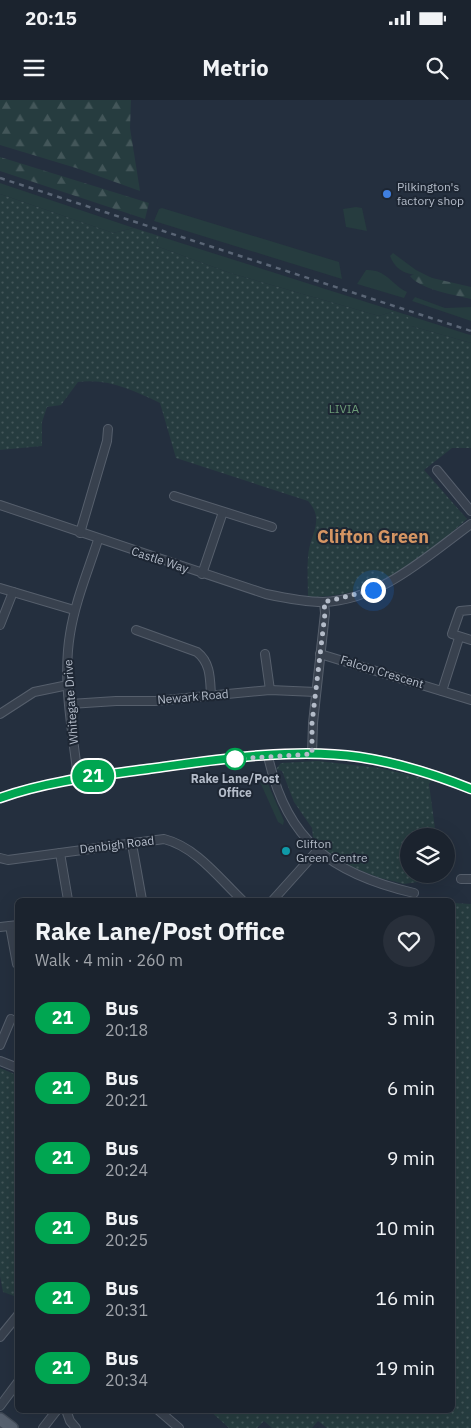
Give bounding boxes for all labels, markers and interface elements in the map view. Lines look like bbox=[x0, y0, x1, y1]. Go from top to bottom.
text: 20:15 bbox=[25, 6, 77, 30]
text: Metrio bbox=[202, 53, 269, 82]
icon: menu bbox=[20, 54, 48, 82]
icon: search bbox=[423, 54, 451, 82]
place label: Pilkington's factory shop bbox=[397, 179, 464, 208]
marker: Pilkington's factory shop bbox=[381, 188, 393, 200]
park label: LIVIA bbox=[329, 401, 360, 416]
district label: Clifton Green bbox=[317, 525, 429, 548]
street label: Castle Way bbox=[130, 543, 191, 576]
your location bbox=[361, 578, 386, 603]
street label: Falcon Crescent bbox=[339, 652, 425, 691]
street label: Whitegate Drive bbox=[60, 659, 81, 745]
street label: Newark Road bbox=[157, 686, 229, 707]
marker: Rake Lane/Post Office bbox=[224, 748, 246, 770]
line badge: 21 bbox=[70, 760, 116, 792]
text: 21 bbox=[82, 764, 104, 787]
place label: Rake Lane/Post Office bbox=[191, 771, 280, 800]
map controls bbox=[400, 828, 455, 883]
button: layers bbox=[400, 828, 455, 883]
street label: Denbigh Road bbox=[79, 832, 155, 857]
place label: Clifton Green Centre bbox=[296, 836, 368, 865]
marker: Clifton Green Centre bbox=[280, 845, 292, 857]
text: Rake Lane/Post Office bbox=[35, 915, 285, 947]
button: heart bbox=[383, 915, 435, 967]
text: Walk · 4 min · 260 m bbox=[35, 950, 183, 970]
text: Bus bbox=[105, 996, 139, 1020]
text: 21 bbox=[52, 1006, 73, 1029]
text: 3 min bbox=[387, 1006, 435, 1030]
text: 20:18 bbox=[105, 1020, 148, 1040]
text: Bus bbox=[105, 1066, 139, 1090]
text: 21 bbox=[52, 1076, 73, 1099]
text: 6 min bbox=[387, 1076, 435, 1100]
text: 20:21 bbox=[105, 1090, 148, 1110]
text: Bus bbox=[105, 1136, 139, 1160]
text: 21 bbox=[52, 1146, 73, 1169]
text: 9 min bbox=[387, 1146, 435, 1170]
text: 20:24 bbox=[105, 1160, 148, 1180]
text: Bus bbox=[105, 1206, 139, 1230]
text: 21 bbox=[52, 1216, 73, 1239]
text: 10 min bbox=[376, 1216, 435, 1240]
text: 20:25 bbox=[105, 1230, 148, 1250]
text: Bus bbox=[105, 1276, 139, 1300]
text: 21 bbox=[52, 1286, 73, 1309]
text: 16 min bbox=[376, 1286, 435, 1310]
text: 20:31 bbox=[105, 1300, 148, 1320]
text: Bus bbox=[105, 1346, 139, 1370]
text: 21 bbox=[52, 1356, 73, 1379]
text: 19 min bbox=[376, 1356, 435, 1380]
text: 20:34 bbox=[105, 1370, 148, 1390]

